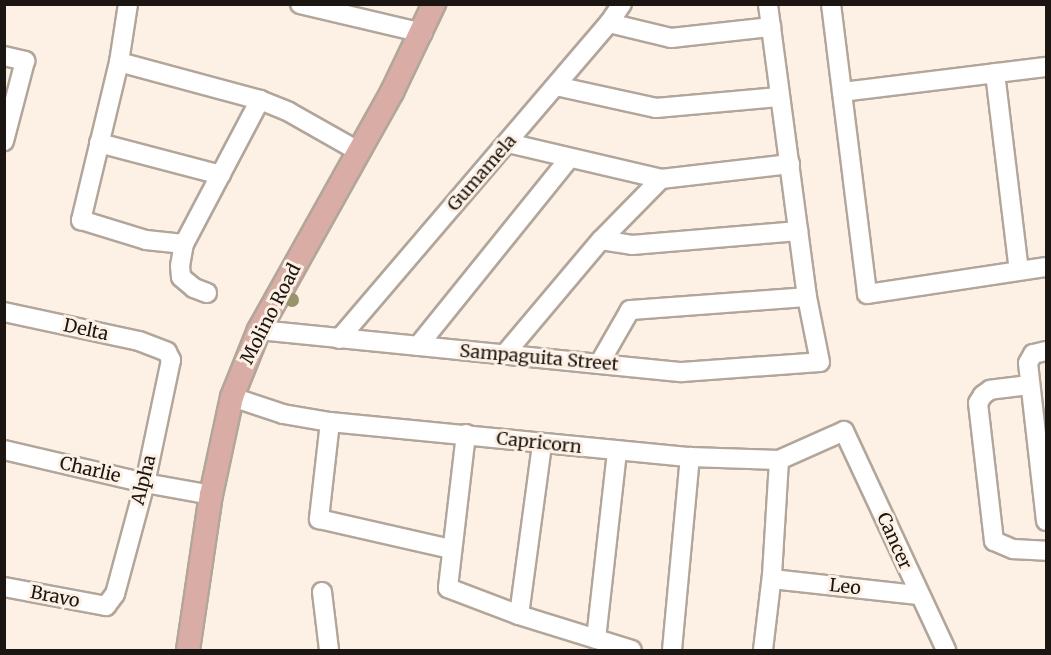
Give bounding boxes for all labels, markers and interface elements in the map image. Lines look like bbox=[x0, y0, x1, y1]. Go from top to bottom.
street label: Gumamela bbox=[443, 130, 521, 216]
street label: Molino Road bbox=[236, 260, 306, 368]
street label: Delta bbox=[62, 315, 110, 345]
street label: Sampaguita Street bbox=[459, 340, 619, 376]
street label: Capricorn bbox=[495, 428, 583, 458]
street label: Charlie bbox=[58, 453, 122, 487]
street label: Alpha bbox=[127, 453, 161, 507]
street label: Cancer bbox=[872, 509, 916, 573]
street label: Leo bbox=[828, 575, 862, 599]
street label: Bravo bbox=[28, 582, 82, 612]

